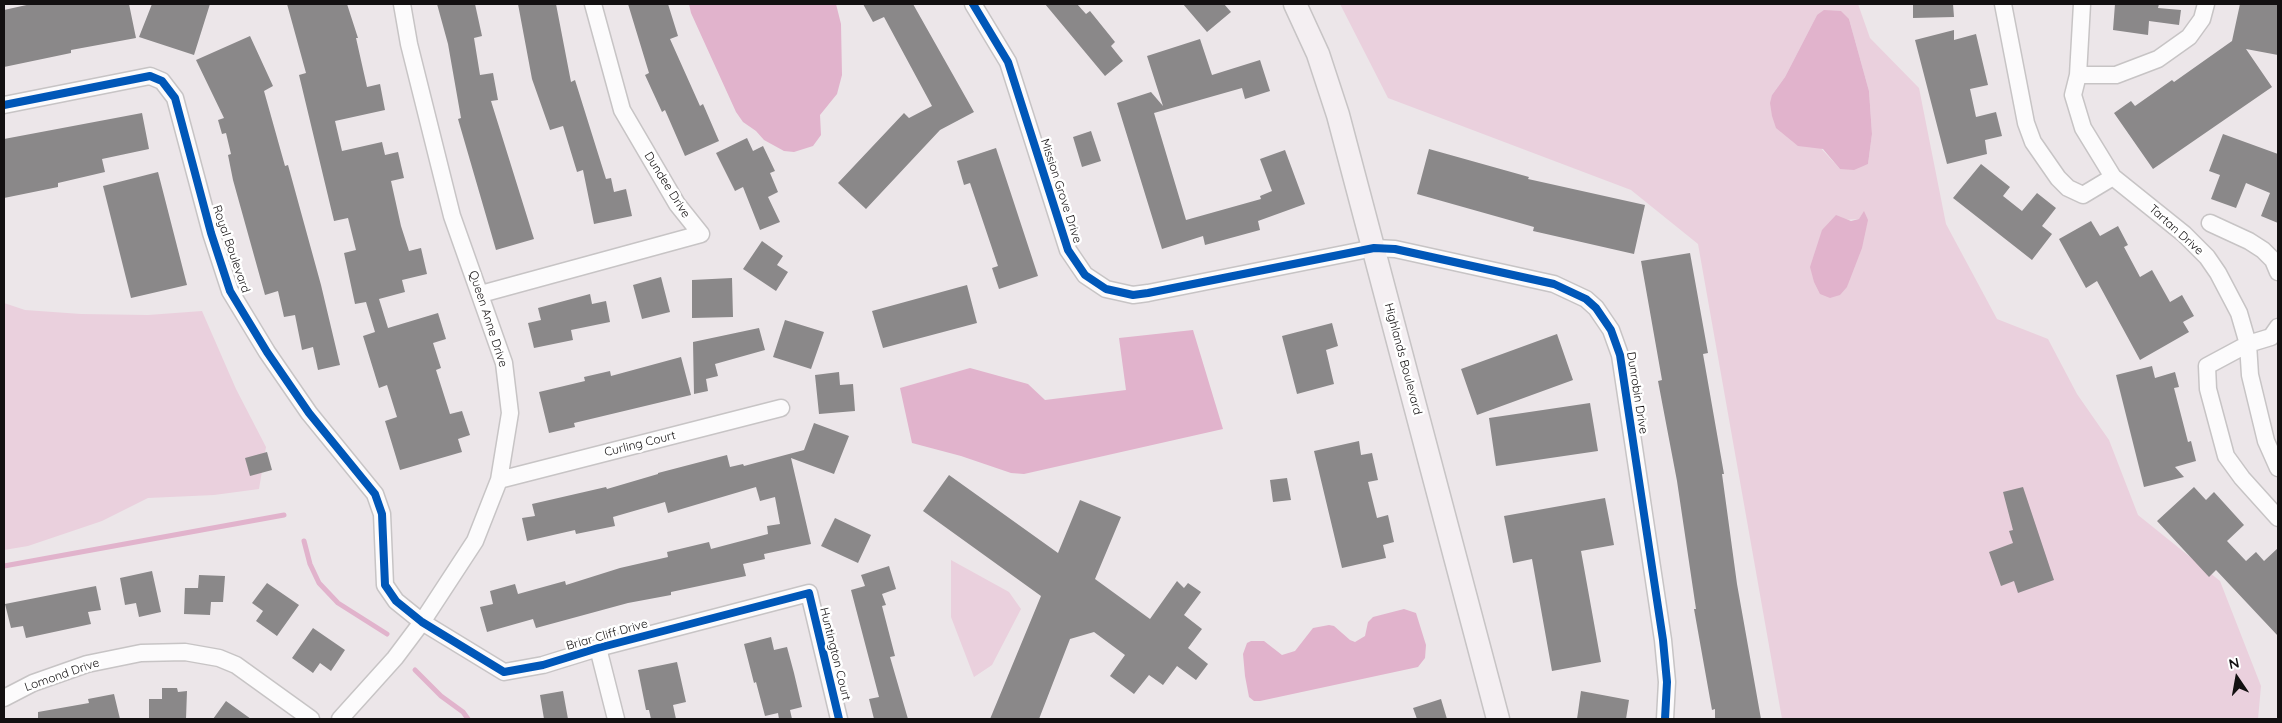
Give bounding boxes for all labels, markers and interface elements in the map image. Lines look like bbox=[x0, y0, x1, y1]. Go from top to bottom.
street label: Mission Grove Drive bbox=[1037, 137, 1085, 245]
street label: Dundee Drive bbox=[641, 149, 693, 221]
street label: Tartan Drive bbox=[2146, 202, 2206, 258]
street label: Royal Boulevard bbox=[209, 203, 253, 295]
street label: Queen Anne Drive bbox=[466, 269, 510, 369]
street label: Highlands Boulevard bbox=[1381, 302, 1425, 416]
street label: Dunrobin Drive bbox=[1623, 351, 1651, 435]
street label: Curling Court bbox=[603, 428, 677, 460]
street label: Huntington Court bbox=[816, 606, 854, 702]
street label: Briar Cliff Drive bbox=[565, 616, 649, 654]
north arrow bbox=[2212, 653, 2262, 703]
text: N bbox=[2227, 653, 2241, 673]
street label: Lomond Drive bbox=[23, 655, 101, 695]

